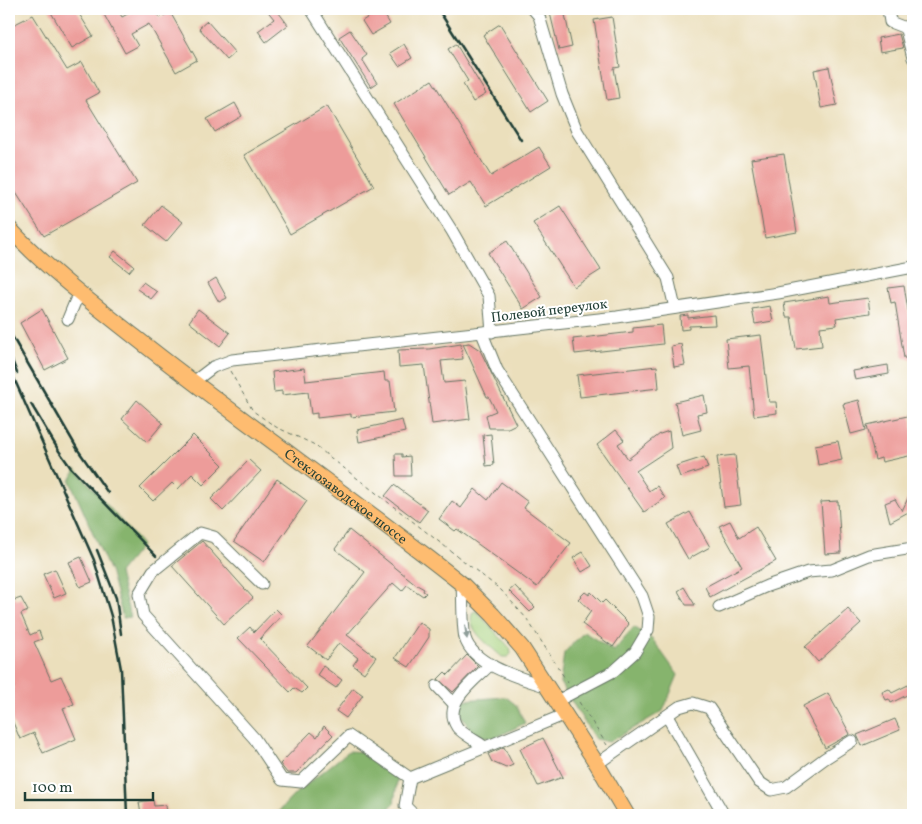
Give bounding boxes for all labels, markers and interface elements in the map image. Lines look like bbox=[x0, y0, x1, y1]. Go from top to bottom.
street label: Полевой переулок bbox=[490, 295, 609, 328]
street label: Стеклозаводское шоссе bbox=[280, 445, 411, 549]
one-way arrow bbox=[462, 625, 470, 641]
scale bar bbox=[25, 769, 152, 801]
text: 100 m bbox=[32, 778, 72, 799]

